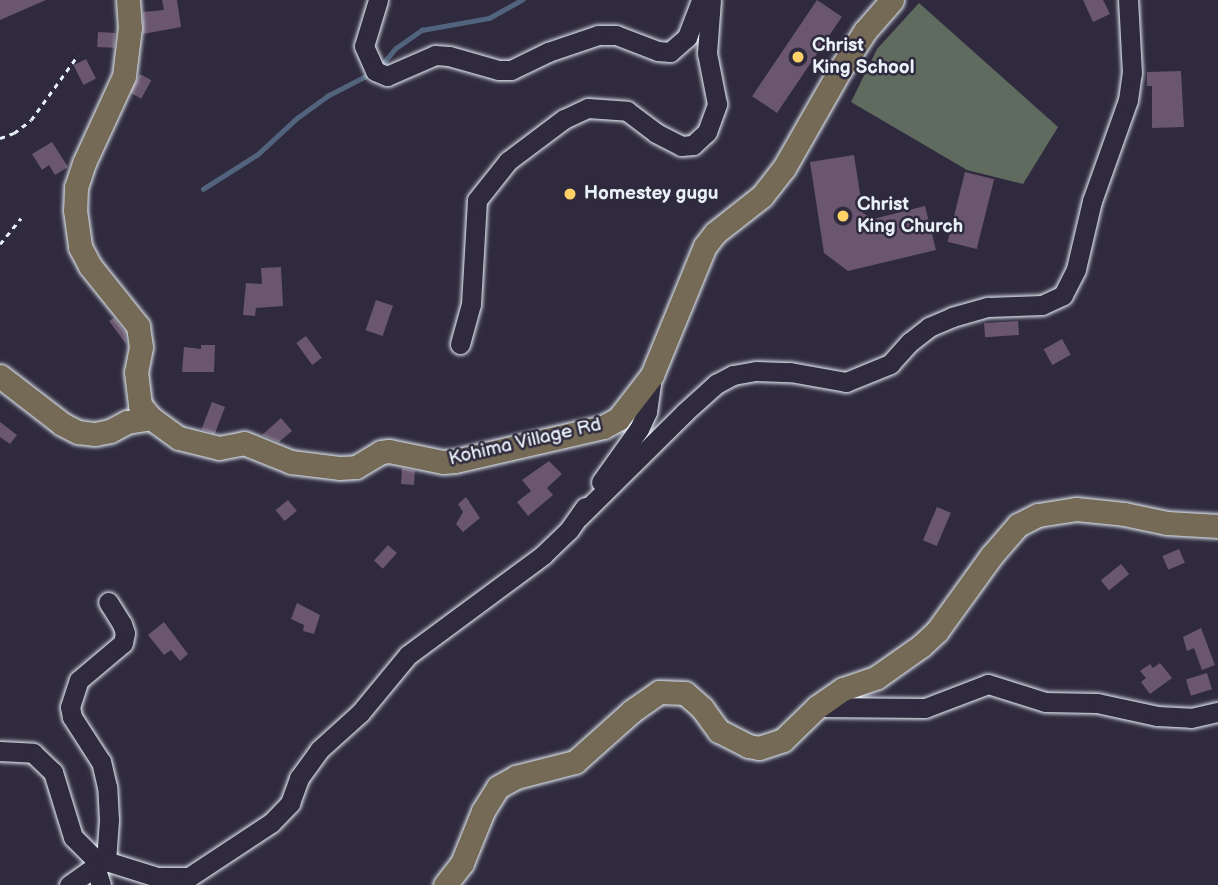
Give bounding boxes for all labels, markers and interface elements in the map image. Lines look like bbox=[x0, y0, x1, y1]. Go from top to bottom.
place label: Christ King School bbox=[812, 35, 914, 79]
marker: Christ King School bbox=[790, 49, 806, 65]
place label: Homestey gugu bbox=[584, 183, 719, 205]
marker: Homestey gugu bbox=[562, 186, 578, 202]
place label: Christ King Church bbox=[857, 194, 963, 238]
marker: Christ King Church bbox=[835, 208, 851, 224]
street label: Kohima Village Rd bbox=[446, 413, 604, 471]

